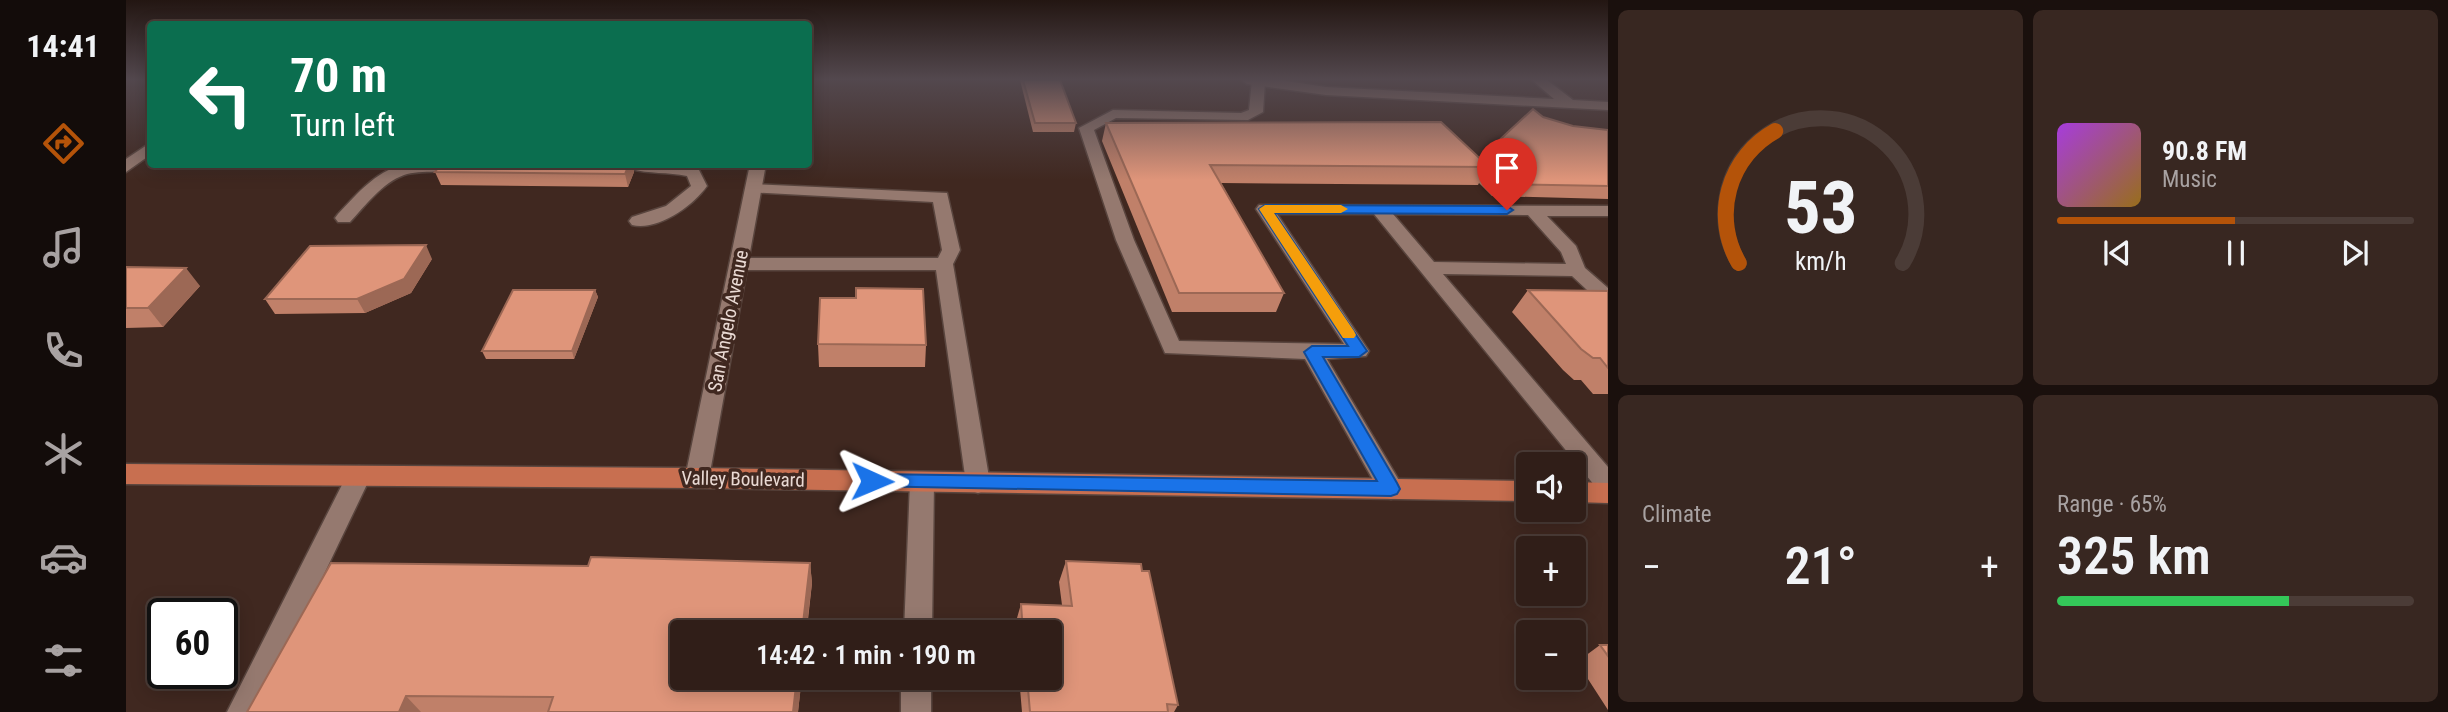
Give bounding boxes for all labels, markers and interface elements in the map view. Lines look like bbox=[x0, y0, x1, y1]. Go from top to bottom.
text: 14:41 bbox=[26, 27, 100, 65]
text: 70 m bbox=[290, 47, 387, 104]
icon: left bbox=[175, 49, 266, 140]
text: Turn left bbox=[290, 106, 395, 144]
icon: directions bbox=[39, 119, 88, 168]
text: 90.8 FM bbox=[2162, 136, 2247, 166]
pin bbox=[1477, 138, 1537, 210]
icon: arrive bbox=[1488, 149, 1526, 187]
text: 53 bbox=[1784, 166, 1857, 252]
text: Music bbox=[2162, 166, 2217, 193]
icon: music bbox=[39, 223, 88, 272]
icon: previous bbox=[2098, 234, 2136, 272]
icon: pause bbox=[2217, 234, 2255, 272]
icon: next bbox=[2336, 234, 2374, 272]
text: km/h bbox=[1795, 247, 1846, 276]
street label: San Angelo Avenue bbox=[703, 248, 753, 394]
icon: phone bbox=[39, 326, 88, 375]
icon: climate bbox=[39, 429, 88, 478]
position arrow bbox=[835, 444, 909, 518]
map controls bbox=[1516, 452, 1586, 690]
button: sound bbox=[1516, 452, 1586, 522]
street label: Valley Boulevard bbox=[681, 466, 805, 492]
text: Range · 65% bbox=[2057, 491, 2167, 518]
text: Climate bbox=[1642, 501, 1712, 528]
text: 325 km bbox=[2057, 526, 2211, 587]
icon: car bbox=[39, 533, 88, 582]
button: + bbox=[1516, 536, 1586, 606]
text: 21° bbox=[1784, 536, 1857, 597]
text: − bbox=[1642, 545, 1661, 589]
text: + bbox=[1980, 545, 1999, 589]
speed limit sign: 60 bbox=[147, 598, 238, 689]
button: − bbox=[1516, 620, 1586, 690]
icon: filters bbox=[39, 636, 88, 685]
text: 14:42 · 1 min · 190 m bbox=[756, 640, 976, 670]

